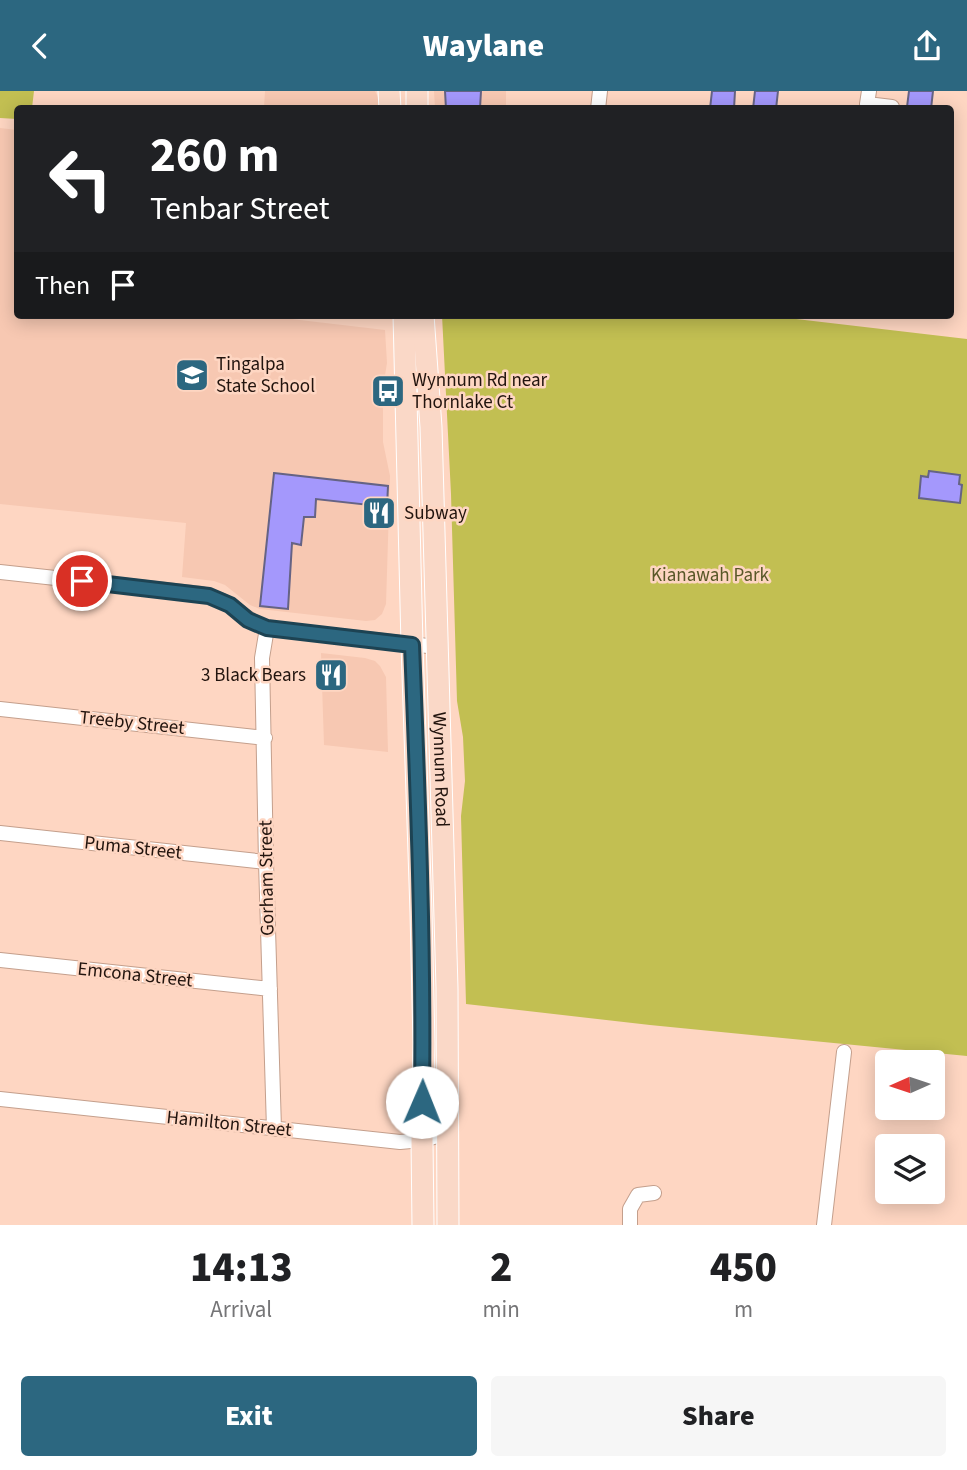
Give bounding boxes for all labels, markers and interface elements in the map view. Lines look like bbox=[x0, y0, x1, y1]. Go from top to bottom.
text: Waylane bbox=[423, 23, 544, 69]
icon: back bbox=[21, 27, 59, 65]
icon: share bbox=[908, 27, 946, 65]
text: 260 m bbox=[150, 121, 279, 191]
icon: left bbox=[35, 133, 126, 224]
text: Tenbar Street bbox=[150, 186, 329, 232]
icon: arrive bbox=[104, 266, 142, 304]
text: Then bbox=[35, 267, 90, 304]
place label: Tingalpa State School bbox=[216, 351, 315, 400]
school or university icon: Tingalpa State School bbox=[173, 356, 211, 394]
place label: Wynnum Rd near Thornlake Ct bbox=[412, 367, 548, 416]
bus stop icon: Wynnum Rd near Thornlake Ct bbox=[369, 372, 407, 410]
restaurant icon: Subway bbox=[360, 494, 398, 532]
place label: Subway bbox=[404, 500, 467, 527]
pin bbox=[52, 551, 112, 611]
icon: arrive bbox=[63, 562, 101, 600]
park label: Kianawah Park bbox=[651, 562, 770, 589]
restaurant icon: 3 Black Bears bbox=[312, 656, 350, 694]
place label: 3 Black Bears bbox=[201, 662, 306, 689]
street label: Treeby Street bbox=[78, 704, 186, 742]
street label: Wynnum Road bbox=[426, 712, 456, 828]
street label: Gorham Street bbox=[252, 819, 282, 936]
street label: Puma Street bbox=[83, 829, 184, 867]
street label: Emcona Street bbox=[76, 956, 195, 995]
north arrow bbox=[875, 1050, 945, 1120]
map controls bbox=[875, 1050, 945, 1204]
position arrow bbox=[385, 1065, 459, 1139]
street label: Hamilton Street bbox=[165, 1104, 293, 1144]
button: layers bbox=[875, 1134, 945, 1204]
text: 14:13 bbox=[190, 1238, 293, 1298]
text: 2 bbox=[490, 1238, 512, 1298]
text: 450 bbox=[710, 1238, 777, 1298]
text: Arrival bbox=[210, 1293, 272, 1326]
text: min bbox=[483, 1293, 520, 1326]
text: m bbox=[734, 1293, 753, 1326]
button: Exit bbox=[21, 1376, 477, 1456]
button: Share bbox=[491, 1376, 946, 1456]

